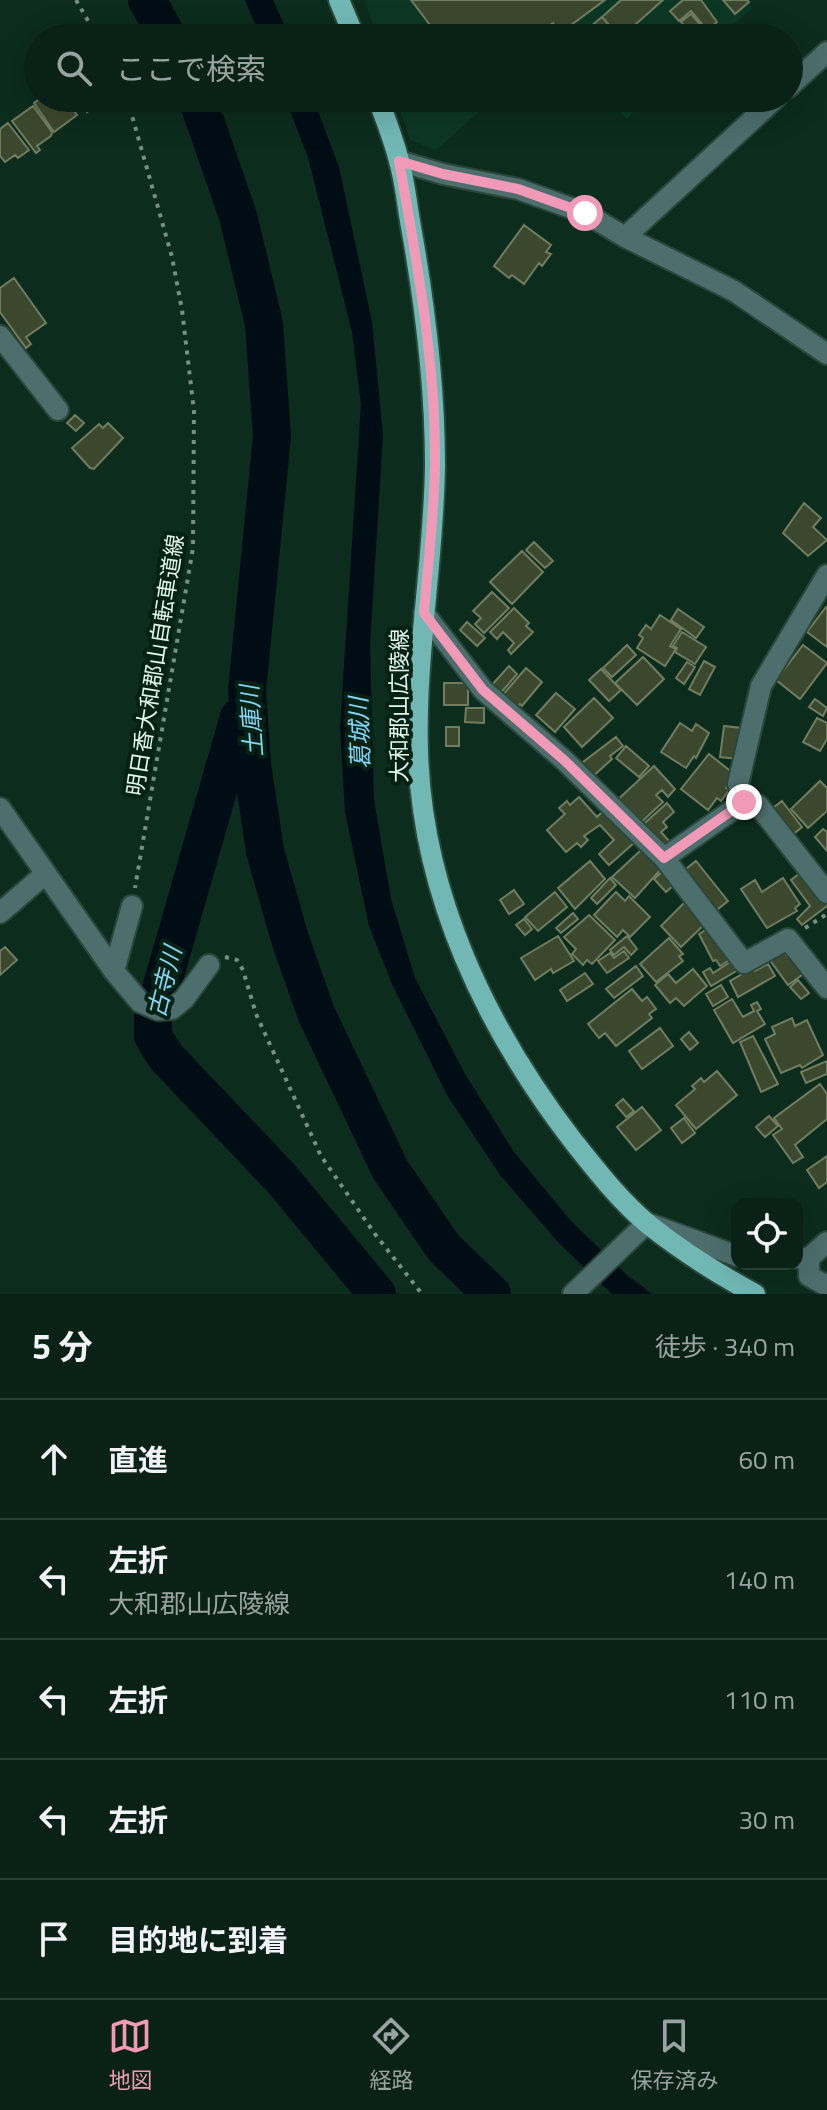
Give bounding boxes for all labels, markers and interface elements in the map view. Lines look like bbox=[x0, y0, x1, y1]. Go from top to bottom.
search box bbox=[24, 24, 803, 112]
icon: search bbox=[52, 46, 96, 90]
text: ここで検索 bbox=[116, 46, 266, 92]
route start bbox=[567, 195, 603, 231]
street label: 明日香大和郡山自転車道線 bbox=[118, 532, 192, 798]
street label: 大和郡山広陵線 bbox=[382, 629, 416, 783]
water label: 土庫川 bbox=[230, 681, 271, 758]
water label: 葛城川 bbox=[340, 693, 378, 770]
route end bbox=[726, 784, 762, 820]
water label: 古寺川 bbox=[138, 940, 191, 1021]
map controls bbox=[731, 1198, 803, 1270]
button: locate bbox=[731, 1198, 803, 1270]
text: 5 分 bbox=[32, 1320, 93, 1372]
text: 徒歩 · 340 m bbox=[655, 1327, 795, 1366]
icon: ahead bbox=[32, 1437, 76, 1481]
text: 直進 bbox=[108, 1437, 168, 1483]
text: 60 m bbox=[738, 1440, 795, 1479]
text: 左折 bbox=[108, 1537, 168, 1583]
icon: left bbox=[32, 1557, 76, 1601]
text: 140 m bbox=[724, 1560, 795, 1599]
text: 大和郡山広陵線 bbox=[108, 1584, 290, 1623]
icon: left bbox=[32, 1677, 76, 1721]
text: 左折 bbox=[108, 1677, 168, 1723]
text: 110 m bbox=[724, 1680, 795, 1719]
icon: left bbox=[32, 1797, 76, 1841]
text: 左折 bbox=[108, 1797, 168, 1843]
text: 30 m bbox=[738, 1800, 795, 1839]
icon: arrive bbox=[32, 1917, 76, 1961]
text: 目的地に到着 bbox=[108, 1917, 288, 1963]
tab: 地図 bbox=[108, 2014, 153, 2097]
tab: 経路 bbox=[369, 2014, 414, 2097]
tab: 保存済み bbox=[630, 2014, 719, 2097]

